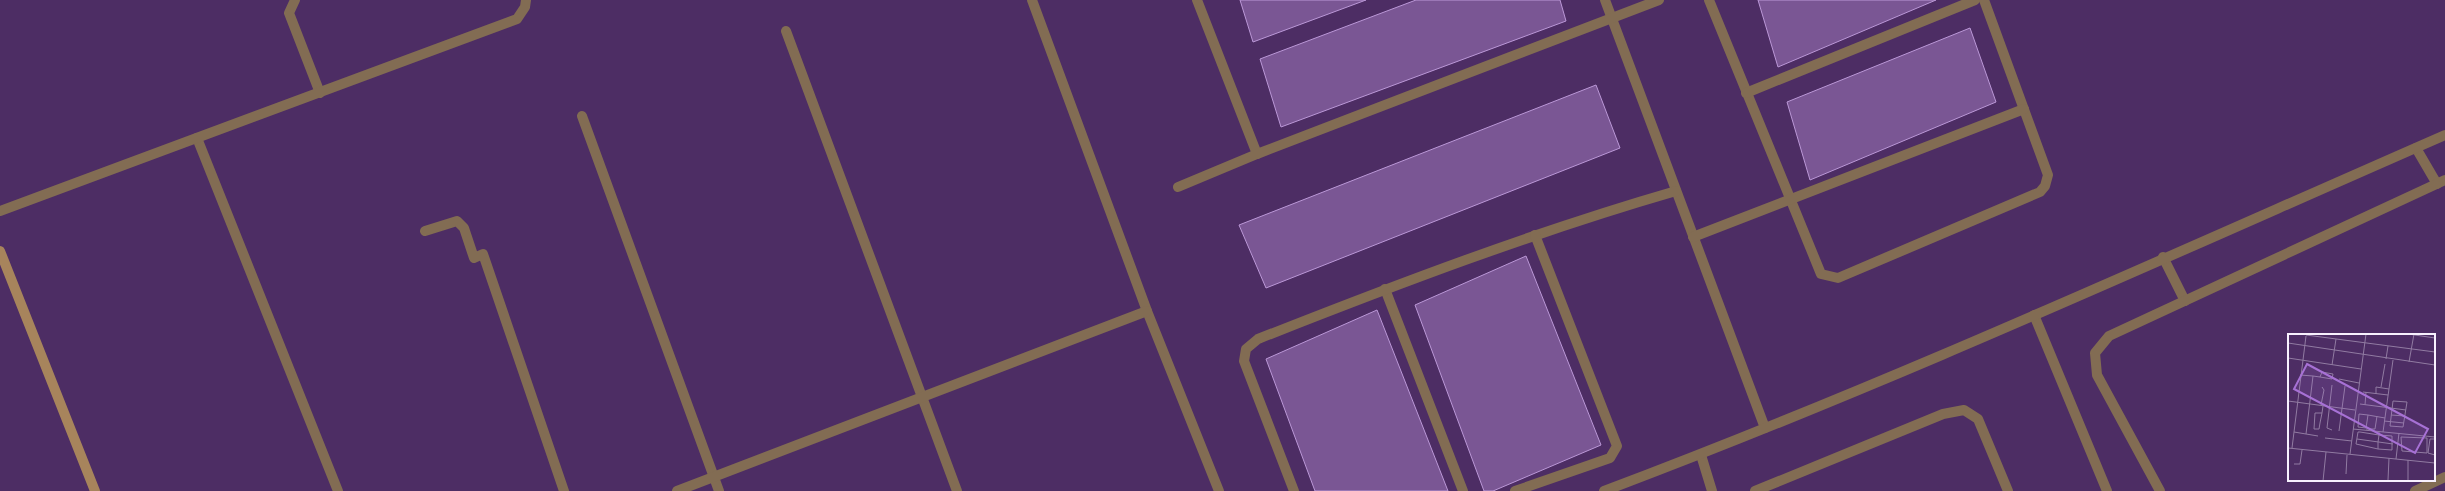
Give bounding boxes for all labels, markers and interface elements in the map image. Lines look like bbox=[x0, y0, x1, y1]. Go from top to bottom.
inset map bbox=[2288, 334, 2435, 481]

